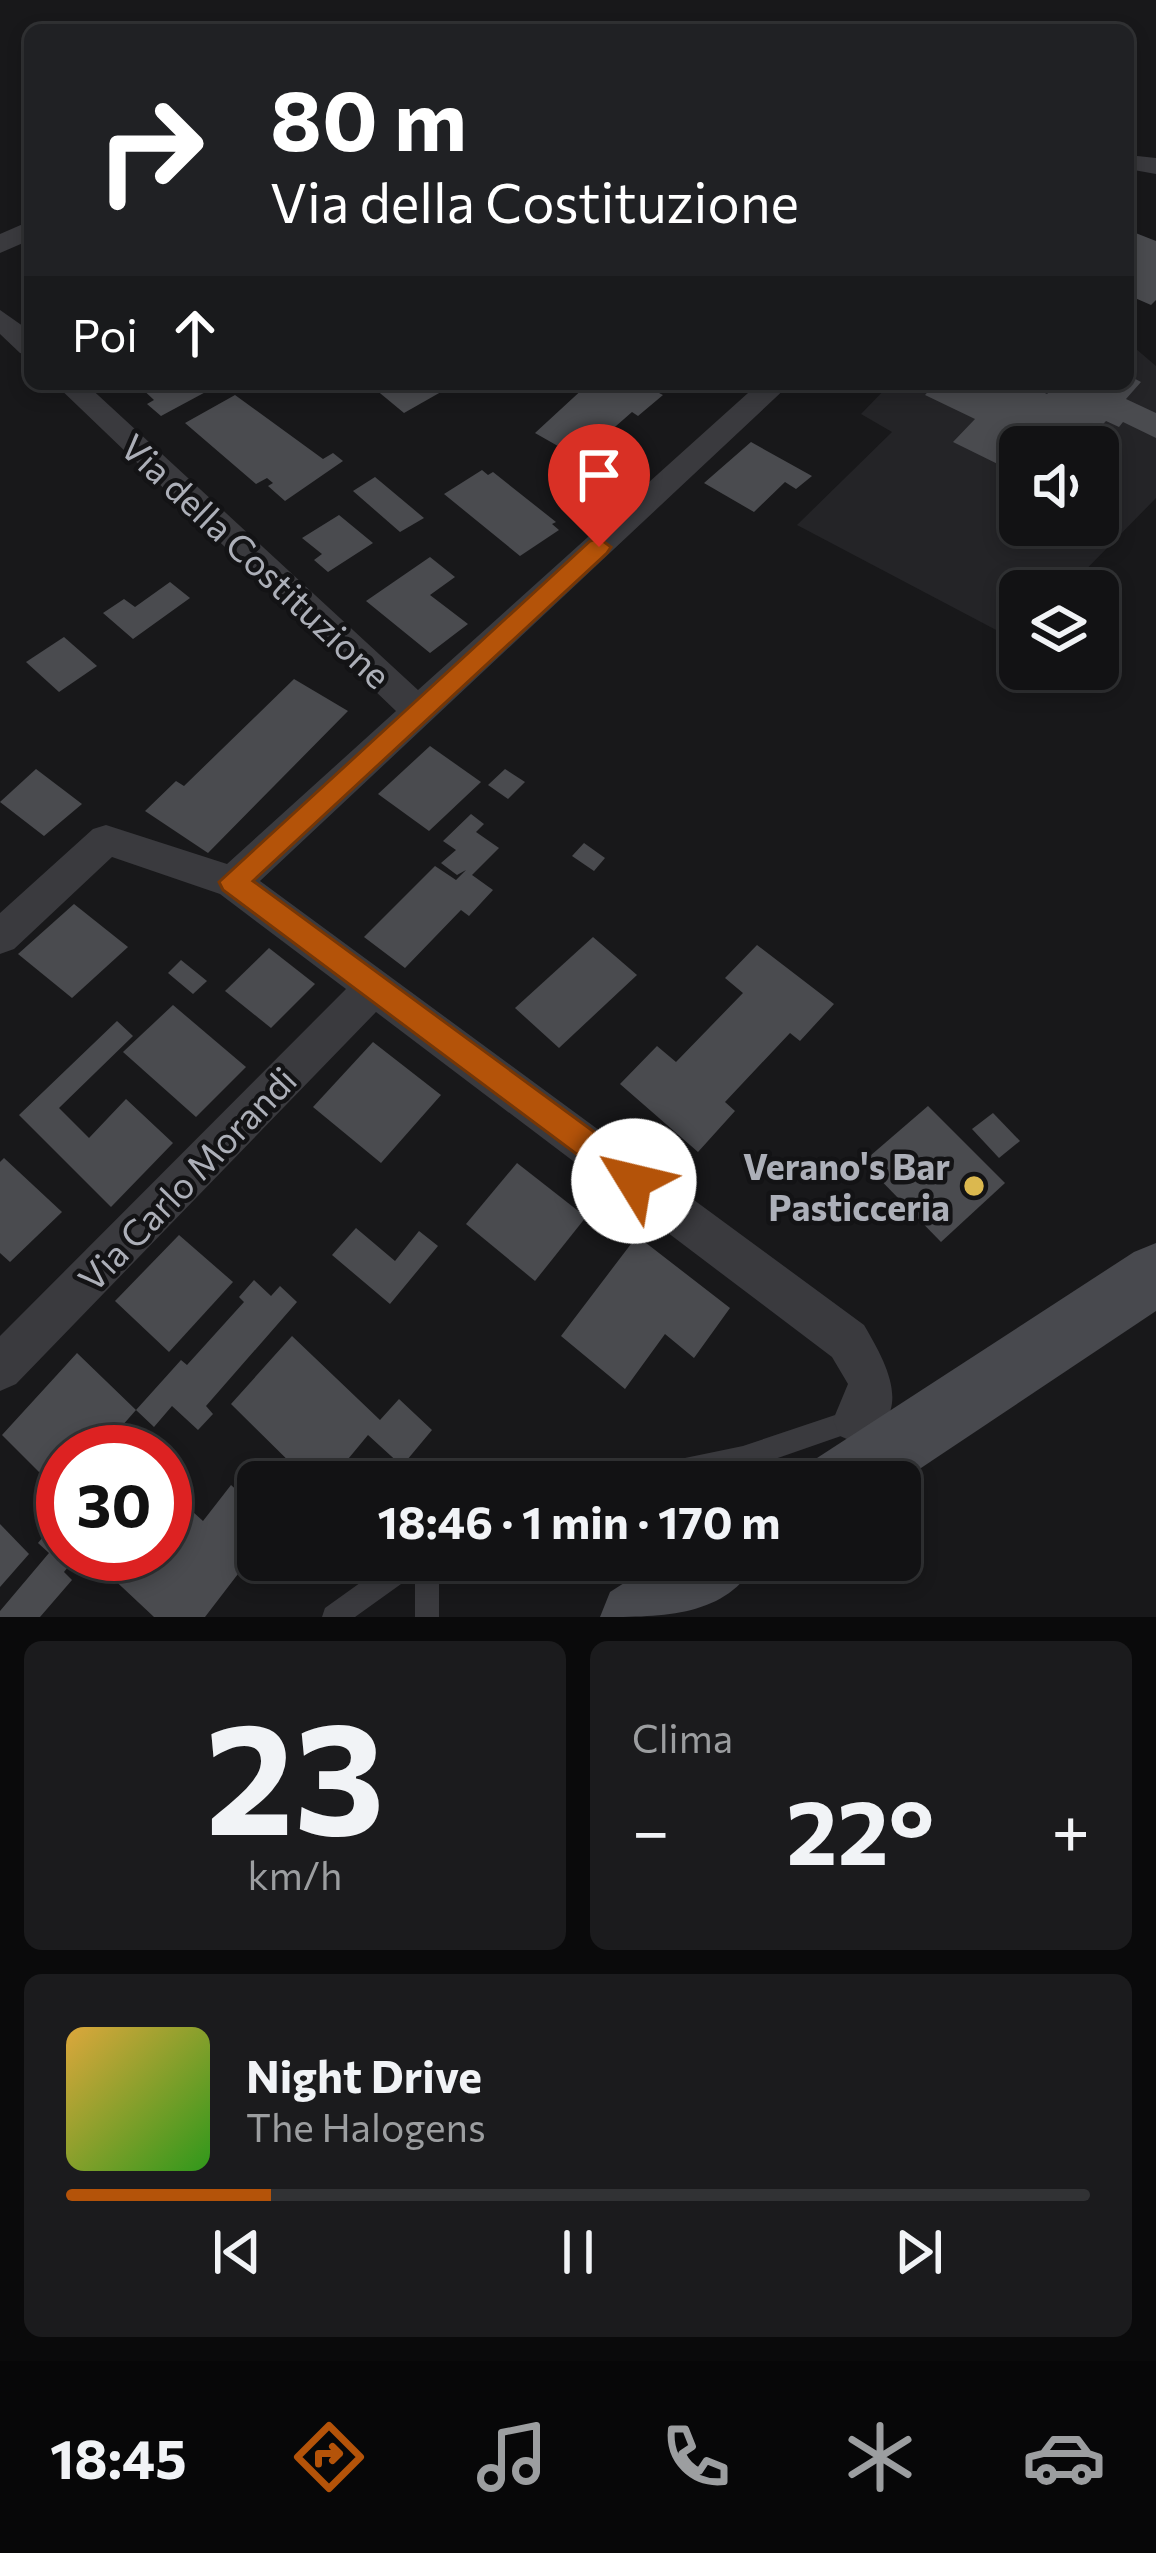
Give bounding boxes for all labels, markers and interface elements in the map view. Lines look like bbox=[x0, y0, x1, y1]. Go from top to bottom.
text: 80 m bbox=[270, 66, 467, 168]
icon: right bbox=[72, 72, 228, 228]
text: Via della Costituzione bbox=[270, 168, 799, 234]
icon: ahead bbox=[162, 300, 228, 366]
text: Poi bbox=[72, 306, 138, 361]
street label: Via della Costituzione bbox=[113, 424, 401, 696]
pin bbox=[548, 424, 650, 547]
map controls bbox=[999, 426, 1119, 690]
button: sound bbox=[999, 426, 1119, 546]
icon: arrive bbox=[566, 442, 632, 508]
button: layers bbox=[999, 570, 1119, 690]
street label: Via Carlo Morandi bbox=[68, 1057, 304, 1299]
position arrow bbox=[571, 1118, 697, 1244]
place label: Verano's Bar Pasticceria bbox=[743, 1143, 950, 1228]
marker: Verano's Bar Pasticceria bbox=[961, 1173, 987, 1199]
speed limit sign: 30 bbox=[36, 1425, 192, 1581]
text: 18:46 · 1 min · 170 m bbox=[377, 1493, 781, 1548]
text: 23 bbox=[205, 1676, 385, 1867]
text: Clima bbox=[632, 1713, 733, 1761]
text: 22° bbox=[786, 1773, 934, 1884]
text: − bbox=[632, 1788, 670, 1869]
text: + bbox=[1051, 1788, 1090, 1869]
text: km/h bbox=[248, 1850, 342, 1898]
text: Night Drive bbox=[246, 2047, 482, 2102]
text: The Halogens bbox=[246, 2102, 486, 2150]
icon: previous bbox=[204, 2219, 270, 2285]
icon: pause bbox=[545, 2219, 611, 2285]
icon: next bbox=[886, 2219, 952, 2285]
icon: directions bbox=[287, 2415, 371, 2499]
icon: music bbox=[470, 2415, 554, 2499]
icon: phone bbox=[654, 2415, 738, 2499]
icon: climate bbox=[838, 2415, 922, 2499]
icon: car bbox=[1022, 2415, 1106, 2499]
text: 18:45 bbox=[50, 2424, 187, 2490]

